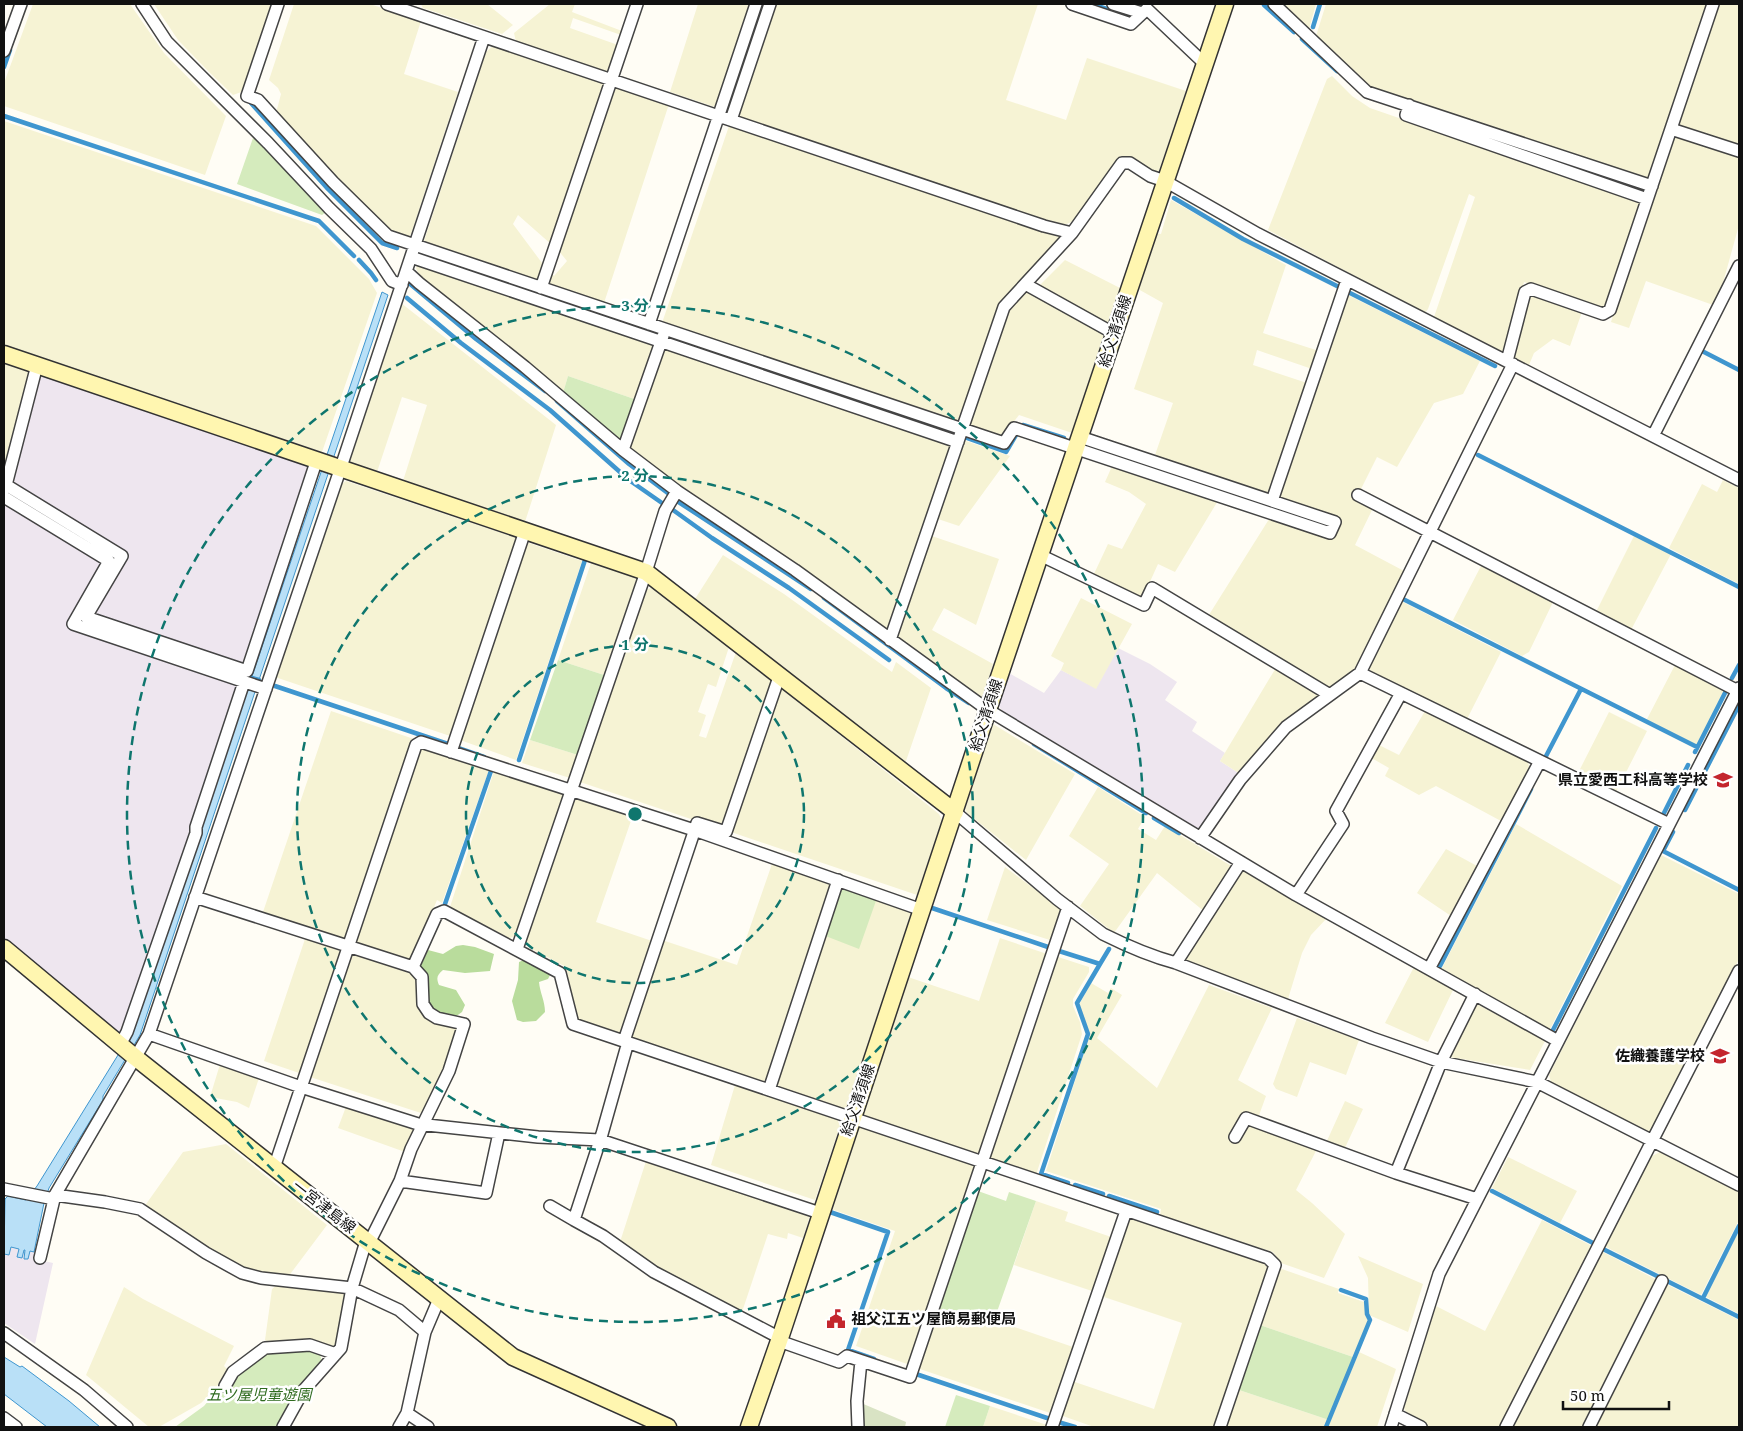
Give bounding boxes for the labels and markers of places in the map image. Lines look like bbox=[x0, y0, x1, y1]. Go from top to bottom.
place label: 県立愛西工科高等学校 bbox=[1558, 769, 1708, 789]
school or university icon: 県立愛西工科高等学校 bbox=[1712, 769, 1734, 791]
centre of rings bbox=[626, 805, 644, 823]
place label: 佐織養護学校 bbox=[1615, 1045, 1705, 1065]
school or university icon: 佐織養護学校 bbox=[1709, 1045, 1731, 1067]
public building icon: 祖父江五ツ屋簡易郵便局 bbox=[825, 1308, 847, 1330]
place label: 祖父江五ツ屋簡易郵便局 bbox=[851, 1308, 1016, 1328]

